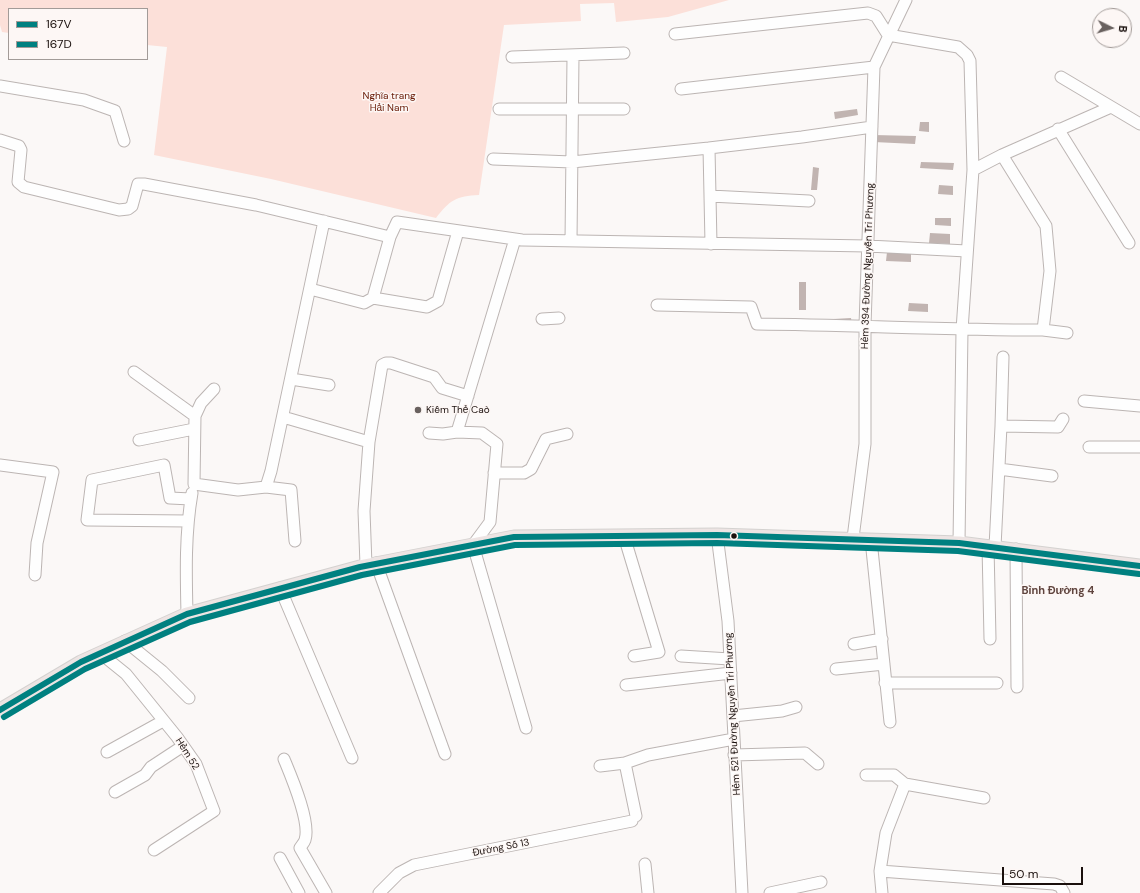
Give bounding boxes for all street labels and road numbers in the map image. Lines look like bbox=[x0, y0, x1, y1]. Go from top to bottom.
street label: Hẻm 394 Đường Nguyễn Tri Phương bbox=[859, 183, 877, 349]
street label: Hẻm 521 Đường Nguyễn Tri Phương bbox=[723, 632, 743, 796]
street label: Hẻm 52 bbox=[172, 736, 202, 772]
street label: Đường Số 13 bbox=[472, 837, 530, 859]

